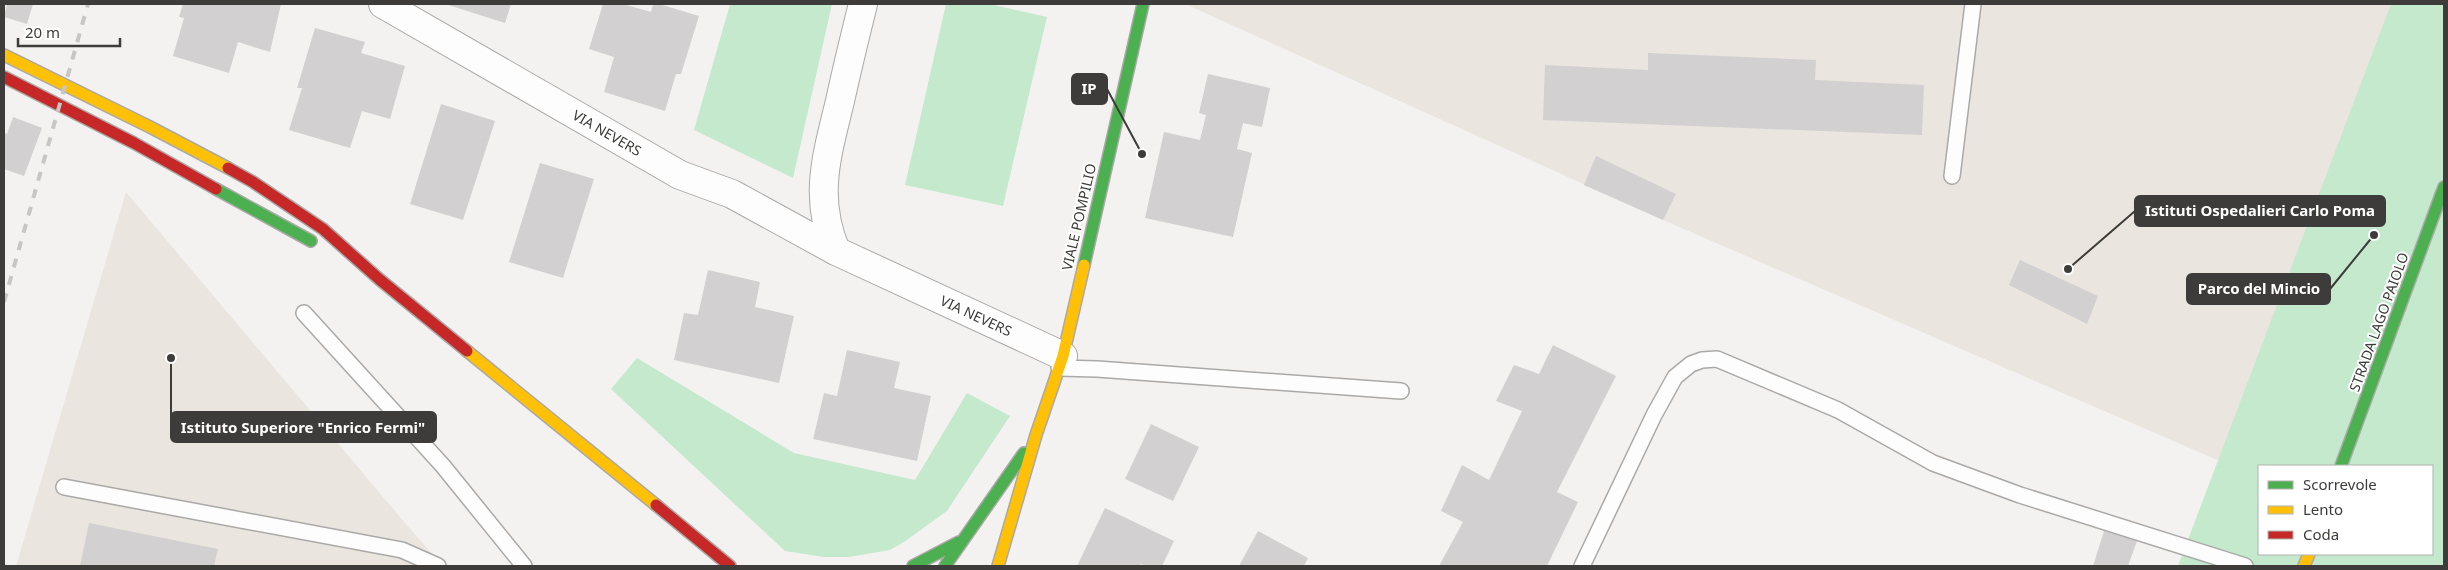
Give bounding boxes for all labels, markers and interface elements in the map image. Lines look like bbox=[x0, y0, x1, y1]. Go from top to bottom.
scale bar bbox=[18, 15, 120, 47]
text: 20 m bbox=[25, 22, 60, 42]
callout: IP bbox=[1072, 74, 1107, 104]
text: IP bbox=[1081, 78, 1097, 98]
street label: VIA NEVERS bbox=[569, 105, 645, 160]
street label: VIALE POMPILIO bbox=[1057, 161, 1100, 272]
callout: Istituti Ospedalieri Carlo Poma bbox=[2135, 196, 2385, 226]
text: Istituti Ospedalieri Carlo Poma bbox=[2145, 200, 2375, 220]
street label: STRADA LAGO PAIOLO bbox=[2344, 250, 2413, 394]
callout: Parco del Mincio bbox=[2187, 274, 2330, 304]
text: Parco del Mincio bbox=[2198, 278, 2320, 298]
street label: VIA NEVERS bbox=[937, 291, 1015, 341]
callout: Istituto Superiore "Enrico Fermi" bbox=[171, 412, 436, 442]
text: Istituto Superiore "Enrico Fermi" bbox=[181, 417, 425, 437]
legend bbox=[2258, 465, 2433, 555]
text: Scorrevole bbox=[2303, 474, 2377, 494]
text: Lento bbox=[2303, 499, 2343, 519]
text: Coda bbox=[2303, 524, 2339, 544]

